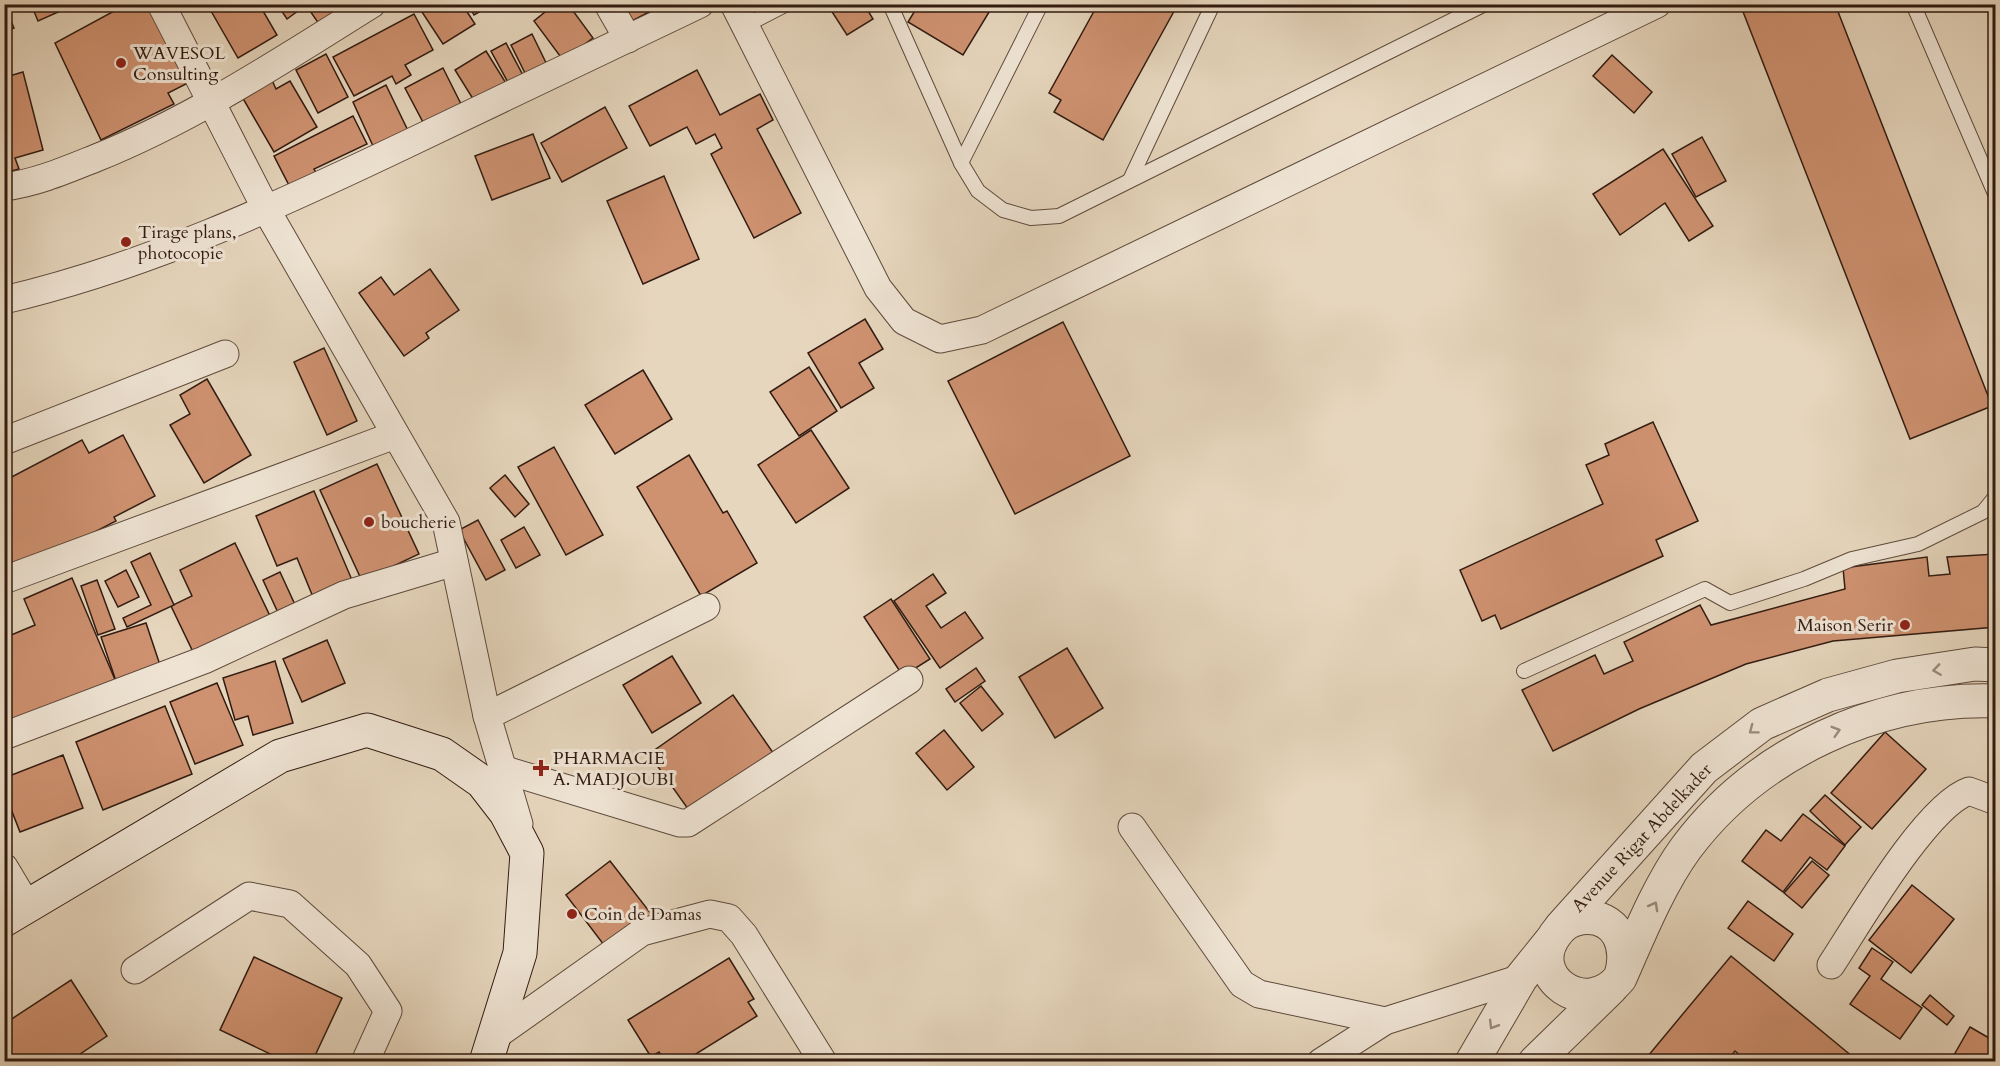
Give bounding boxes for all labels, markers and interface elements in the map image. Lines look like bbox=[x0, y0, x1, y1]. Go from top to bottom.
place label: WAVESOL Consulting bbox=[132, 41, 226, 87]
marker: WAVESOL Consulting bbox=[114, 56, 128, 70]
place label: Tirage plans, photocopie bbox=[138, 220, 236, 266]
marker: Tirage plans, photocopie bbox=[119, 235, 133, 249]
place label: boucherie bbox=[381, 510, 456, 535]
marker: boucherie bbox=[362, 515, 376, 529]
place label: Maison Serir bbox=[1797, 613, 1893, 638]
marker: Maison Serir bbox=[1898, 618, 1912, 632]
one-way arrow bbox=[1933, 663, 1942, 675]
one-way arrow bbox=[1749, 723, 1760, 734]
one-way arrow bbox=[1830, 726, 1840, 739]
place label: PHARMACIE A. MADJOUBI bbox=[553, 746, 674, 792]
street label: Avenue Rigat Abdelkader bbox=[1566, 758, 1718, 918]
marker: PHARMACIE A. MADJOUBI bbox=[534, 761, 548, 775]
place label: Coin de Damas bbox=[584, 902, 702, 927]
one-way arrow bbox=[1647, 902, 1658, 912]
marker: Coin de Damas bbox=[565, 907, 579, 921]
one-way arrow bbox=[1489, 1019, 1500, 1029]

